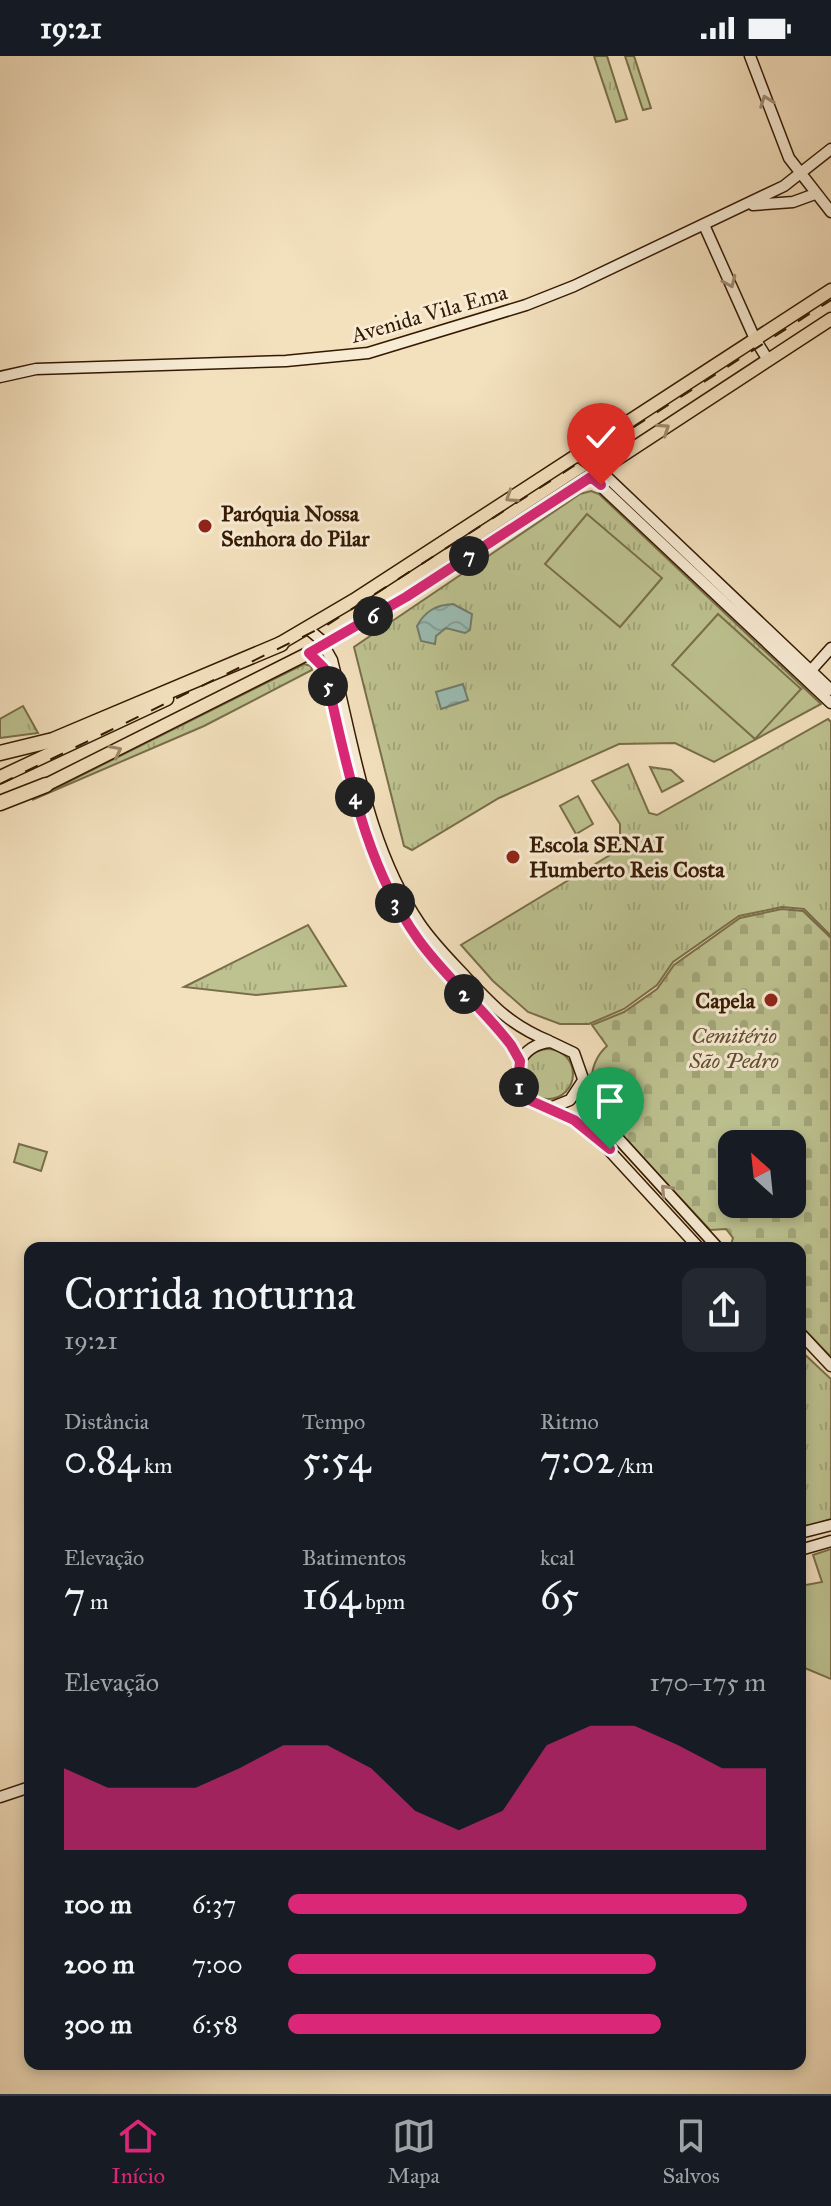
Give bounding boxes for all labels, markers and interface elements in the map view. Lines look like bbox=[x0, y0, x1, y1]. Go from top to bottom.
text: 19:21 bbox=[40, 10, 102, 46]
one-way arrow bbox=[759, 95, 776, 109]
one-way arrow bbox=[720, 274, 736, 288]
street label: Avenida Vila Ema bbox=[347, 278, 511, 349]
pin bbox=[567, 403, 635, 485]
icon: check bbox=[579, 415, 623, 459]
one-way arrow bbox=[655, 423, 670, 438]
one-way arrow bbox=[506, 488, 520, 503]
place label: Paróquia Nossa Senhora do Pilar bbox=[221, 500, 370, 552]
marker: Paróquia Nossa Senhora do Pilar bbox=[196, 517, 214, 535]
pin: 7 bbox=[449, 536, 489, 576]
text: 7 bbox=[463, 542, 475, 569]
pin: 6 bbox=[353, 596, 393, 636]
text: 6 bbox=[367, 602, 379, 629]
pin: 5 bbox=[308, 666, 348, 706]
text: 5 bbox=[323, 672, 333, 699]
one-way arrow bbox=[107, 745, 122, 760]
pin: 4 bbox=[335, 777, 375, 817]
text: 4 bbox=[349, 783, 361, 810]
place label: Escola SENAI Humberto Reis Costa bbox=[529, 831, 725, 883]
marker: Escola SENAI Humberto Reis Costa bbox=[504, 848, 522, 866]
pin: 3 bbox=[375, 883, 415, 923]
text: 3 bbox=[391, 889, 399, 916]
pin: 2 bbox=[444, 974, 484, 1014]
text: 2 bbox=[459, 980, 469, 1007]
place label: Capela bbox=[695, 987, 756, 1014]
marker: Capela bbox=[762, 991, 780, 1009]
park label: Cemitério São Pedro bbox=[688, 1022, 779, 1074]
pin: 1 bbox=[499, 1067, 539, 1107]
pin bbox=[576, 1067, 644, 1149]
text: 1 bbox=[515, 1073, 523, 1100]
icon: arrive bbox=[588, 1079, 632, 1123]
north arrow bbox=[718, 1130, 806, 1218]
map controls bbox=[718, 1130, 806, 1218]
one-way arrow bbox=[660, 1185, 675, 1199]
text: Corrida noturna bbox=[64, 1267, 356, 1321]
button: share bbox=[682, 1268, 766, 1352]
text: 19:21 bbox=[64, 1324, 118, 1356]
text: Distância bbox=[64, 1408, 149, 1435]
text: Tempo bbox=[302, 1408, 365, 1435]
text: Ritmo bbox=[540, 1408, 599, 1435]
text: 0.84 bbox=[64, 1435, 139, 1484]
text: 5:54 bbox=[302, 1435, 371, 1484]
text: 7:02 bbox=[540, 1435, 614, 1484]
text: km bbox=[139, 1452, 173, 1479]
text: /km bbox=[614, 1452, 654, 1479]
text: Elevação bbox=[64, 1544, 144, 1571]
text: Batimentos bbox=[302, 1544, 406, 1571]
text: kcal bbox=[540, 1544, 575, 1571]
text: 7 bbox=[64, 1571, 85, 1620]
text: 164 bbox=[302, 1571, 360, 1620]
text: 65 bbox=[540, 1571, 579, 1620]
text: m bbox=[85, 1588, 109, 1615]
text: bpm bbox=[360, 1588, 405, 1615]
text: Elevação bbox=[64, 1666, 159, 1698]
text: 170–175 m bbox=[649, 1666, 766, 1698]
text: 100 m bbox=[64, 1888, 132, 1920]
text: 6:37 bbox=[192, 1888, 236, 1920]
text: 200 m bbox=[64, 1948, 135, 1980]
text: 7:00 bbox=[192, 1948, 243, 1980]
text: 300 m bbox=[64, 2008, 132, 2040]
text: 6:58 bbox=[192, 2008, 238, 2040]
tab: Início bbox=[111, 2114, 165, 2189]
tab: Mapa bbox=[388, 2114, 440, 2189]
tab: Salvos bbox=[662, 2114, 720, 2189]

